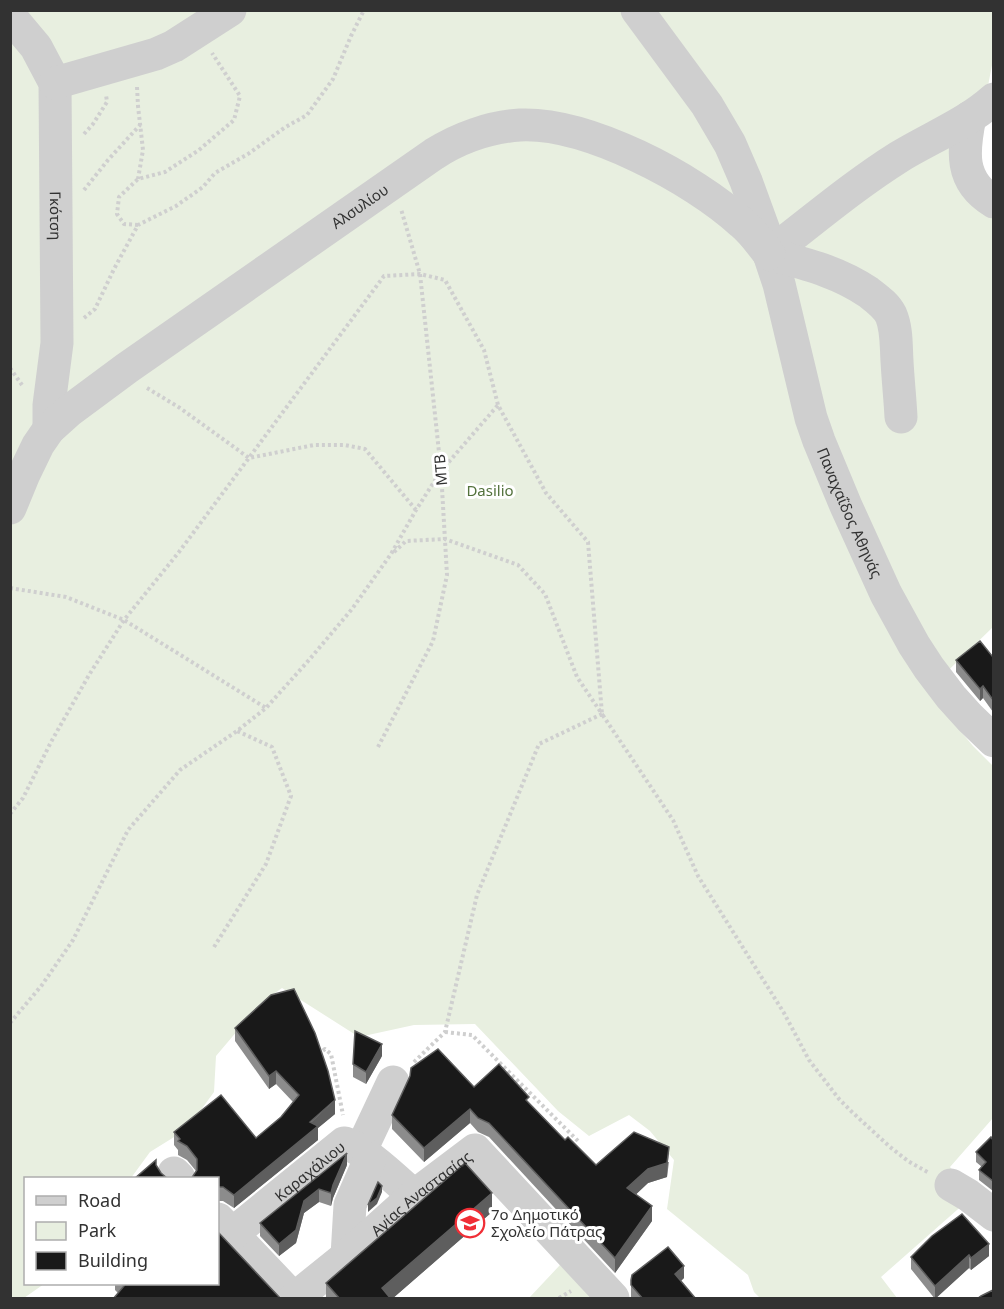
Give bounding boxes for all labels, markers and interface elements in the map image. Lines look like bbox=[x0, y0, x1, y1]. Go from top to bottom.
street label: Αλσυλίου bbox=[327, 179, 392, 233]
street label: Γκότση bbox=[46, 191, 66, 240]
street label: Παναχαΐδος Αθηνάς bbox=[813, 444, 887, 581]
street label: MTB bbox=[429, 453, 451, 487]
park label: Dasilio bbox=[466, 480, 514, 500]
street label: Καραχάλιου bbox=[270, 1136, 349, 1206]
street label: Αγίας Αναστασίας bbox=[366, 1146, 476, 1240]
legend bbox=[24, 1177, 219, 1285]
text: Road bbox=[78, 1188, 121, 1212]
place label: 7ο Δημοτικό Σχολείο Πάτρας bbox=[491, 1204, 602, 1241]
school or university icon: 7ο Δημοτικό Σχολείο Πάτρας bbox=[454, 1207, 486, 1239]
text: Park bbox=[78, 1218, 116, 1242]
text: Building bbox=[78, 1248, 148, 1272]

